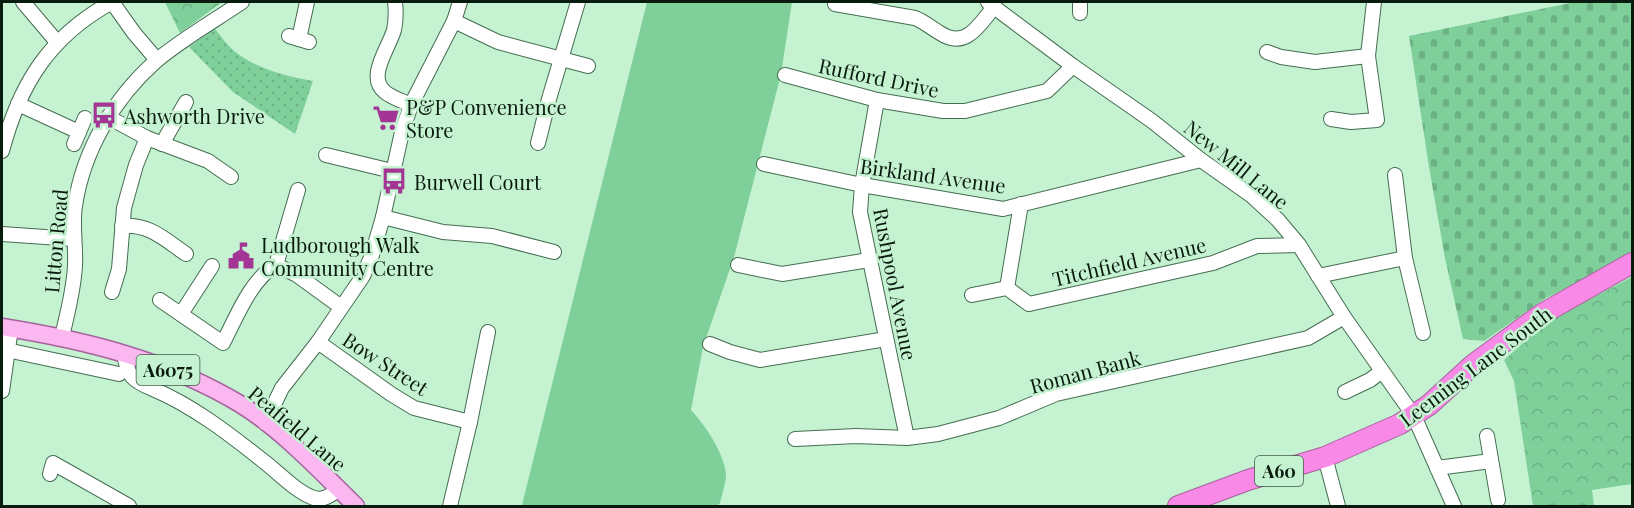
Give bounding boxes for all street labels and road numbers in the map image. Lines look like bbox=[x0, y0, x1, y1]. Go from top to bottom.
street label: Rufford Drive bbox=[816, 51, 942, 103]
street label: New Mill Lane bbox=[1179, 114, 1295, 214]
street label: Birkland Avenue bbox=[858, 151, 1008, 199]
street label: Litton Road bbox=[37, 187, 73, 294]
street label: Rushpool Avenue bbox=[868, 206, 924, 362]
street label: Titchfield Avenue bbox=[1050, 230, 1208, 292]
street label: Leeming Lane South bbox=[1393, 300, 1557, 432]
street label: Bow Street bbox=[338, 325, 435, 401]
street label: Roman Bank bbox=[1026, 343, 1144, 399]
road number: A6075 bbox=[136, 355, 200, 385]
street label: Peafield Lane bbox=[243, 379, 353, 477]
road number: A60 bbox=[1255, 456, 1303, 486]

